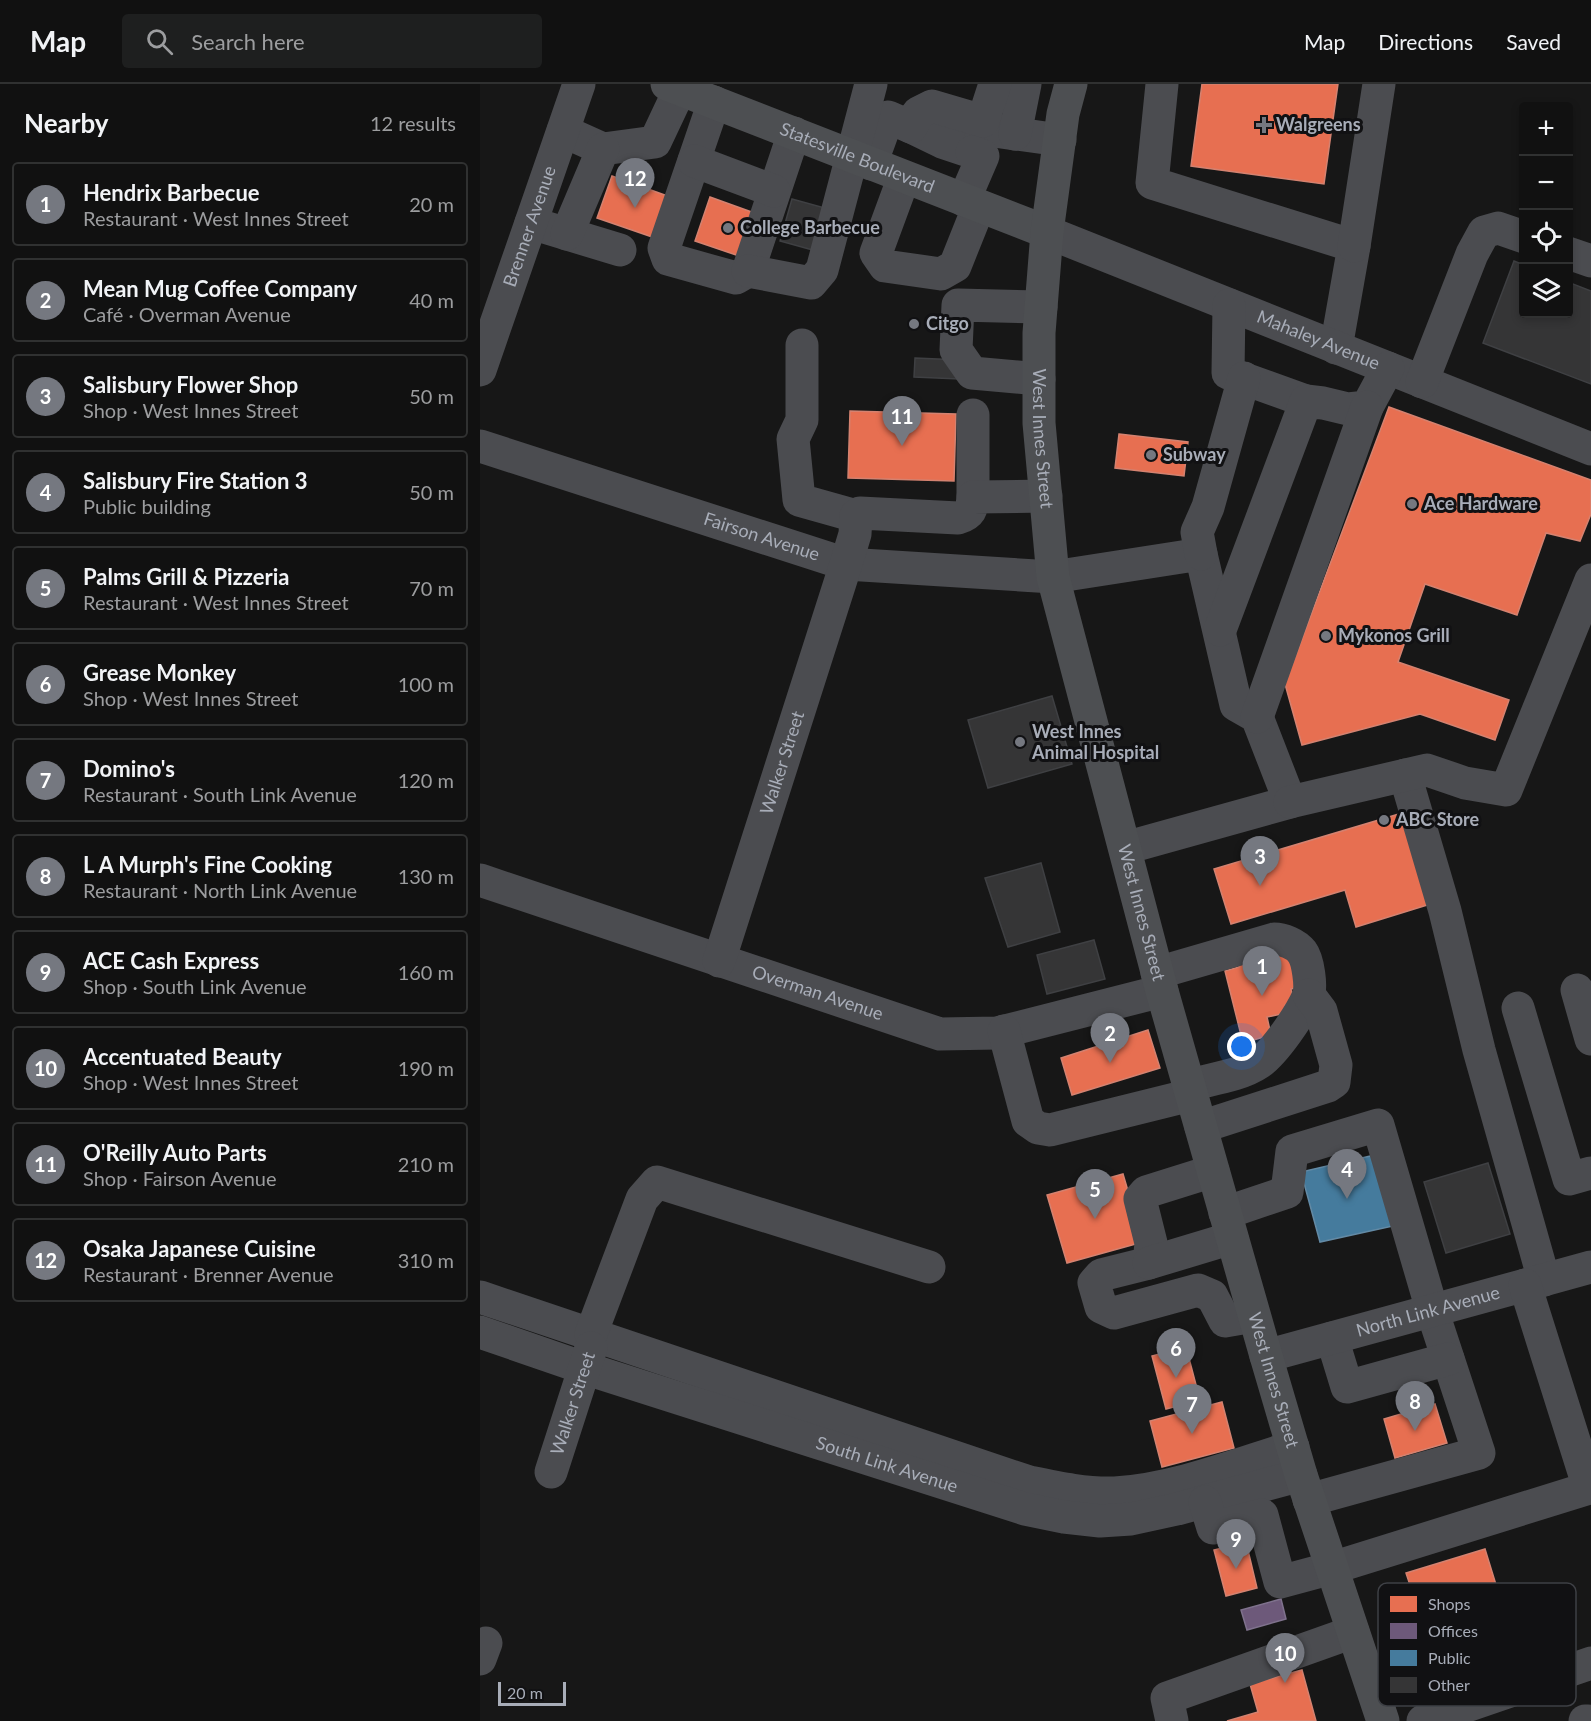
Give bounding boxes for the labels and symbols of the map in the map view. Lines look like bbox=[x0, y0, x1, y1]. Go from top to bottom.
place label: Walgreens bbox=[1276, 113, 1361, 135]
street label: Statesville Boulevard bbox=[777, 117, 938, 197]
marker: Walgreens bbox=[1257, 118, 1271, 132]
pin: 12 bbox=[616, 158, 654, 208]
street label: Brenner Avenue bbox=[498, 163, 560, 289]
place label: College Barbecue bbox=[740, 216, 880, 238]
marker: College Barbecue bbox=[721, 221, 735, 235]
street label: Mahaley Avenue bbox=[1254, 305, 1383, 374]
place label: Citgo bbox=[926, 312, 969, 334]
marker: Citgo bbox=[907, 317, 921, 331]
street label: West Innes Street bbox=[1029, 368, 1059, 510]
pin: 11 bbox=[882, 396, 922, 446]
place label: Subway bbox=[1163, 443, 1226, 465]
marker: Subway bbox=[1144, 448, 1158, 462]
place label: Ace Hardware bbox=[1423, 492, 1538, 514]
marker: Ace Hardware bbox=[1405, 497, 1419, 511]
street label: Fairson Avenue bbox=[701, 507, 823, 565]
place label: Mykonos Grill bbox=[1338, 624, 1450, 646]
marker: Mykonos Grill bbox=[1319, 629, 1333, 643]
street label: Walker Street bbox=[755, 708, 808, 817]
place label: West Innes Animal Hospital bbox=[1031, 720, 1159, 763]
marker: West Innes Animal Hospital bbox=[1013, 735, 1027, 749]
place label: ABC Store bbox=[1395, 808, 1480, 830]
marker: ABC Store bbox=[1377, 813, 1391, 827]
pin: 3 bbox=[1240, 836, 1280, 886]
street label: West Innes Street bbox=[1114, 842, 1171, 983]
pin: 1 bbox=[1242, 946, 1282, 996]
street label: Overman Avenue bbox=[749, 960, 886, 1024]
pin: 2 bbox=[1090, 1014, 1130, 1063]
your location bbox=[1227, 1032, 1256, 1061]
pin: 4 bbox=[1328, 1150, 1366, 1199]
pin: 5 bbox=[1076, 1170, 1114, 1219]
street label: North Link Avenue bbox=[1354, 1281, 1502, 1341]
street label: West Innes Street bbox=[1244, 1310, 1305, 1451]
pin: 6 bbox=[1156, 1328, 1196, 1378]
street label: Walker Street bbox=[545, 1348, 599, 1458]
pin: 8 bbox=[1396, 1382, 1434, 1431]
pin: 7 bbox=[1172, 1384, 1212, 1434]
street label: South Link Avenue bbox=[814, 1431, 961, 1497]
pin: 9 bbox=[1216, 1520, 1256, 1569]
legend bbox=[1378, 1583, 1576, 1706]
text: Shops bbox=[1428, 1594, 1471, 1613]
text: Offices bbox=[1428, 1621, 1478, 1640]
pin: 10 bbox=[1266, 1634, 1304, 1683]
text: Public bbox=[1428, 1648, 1471, 1667]
text: Other bbox=[1428, 1675, 1470, 1694]
scale bar bbox=[498, 1679, 566, 1706]

